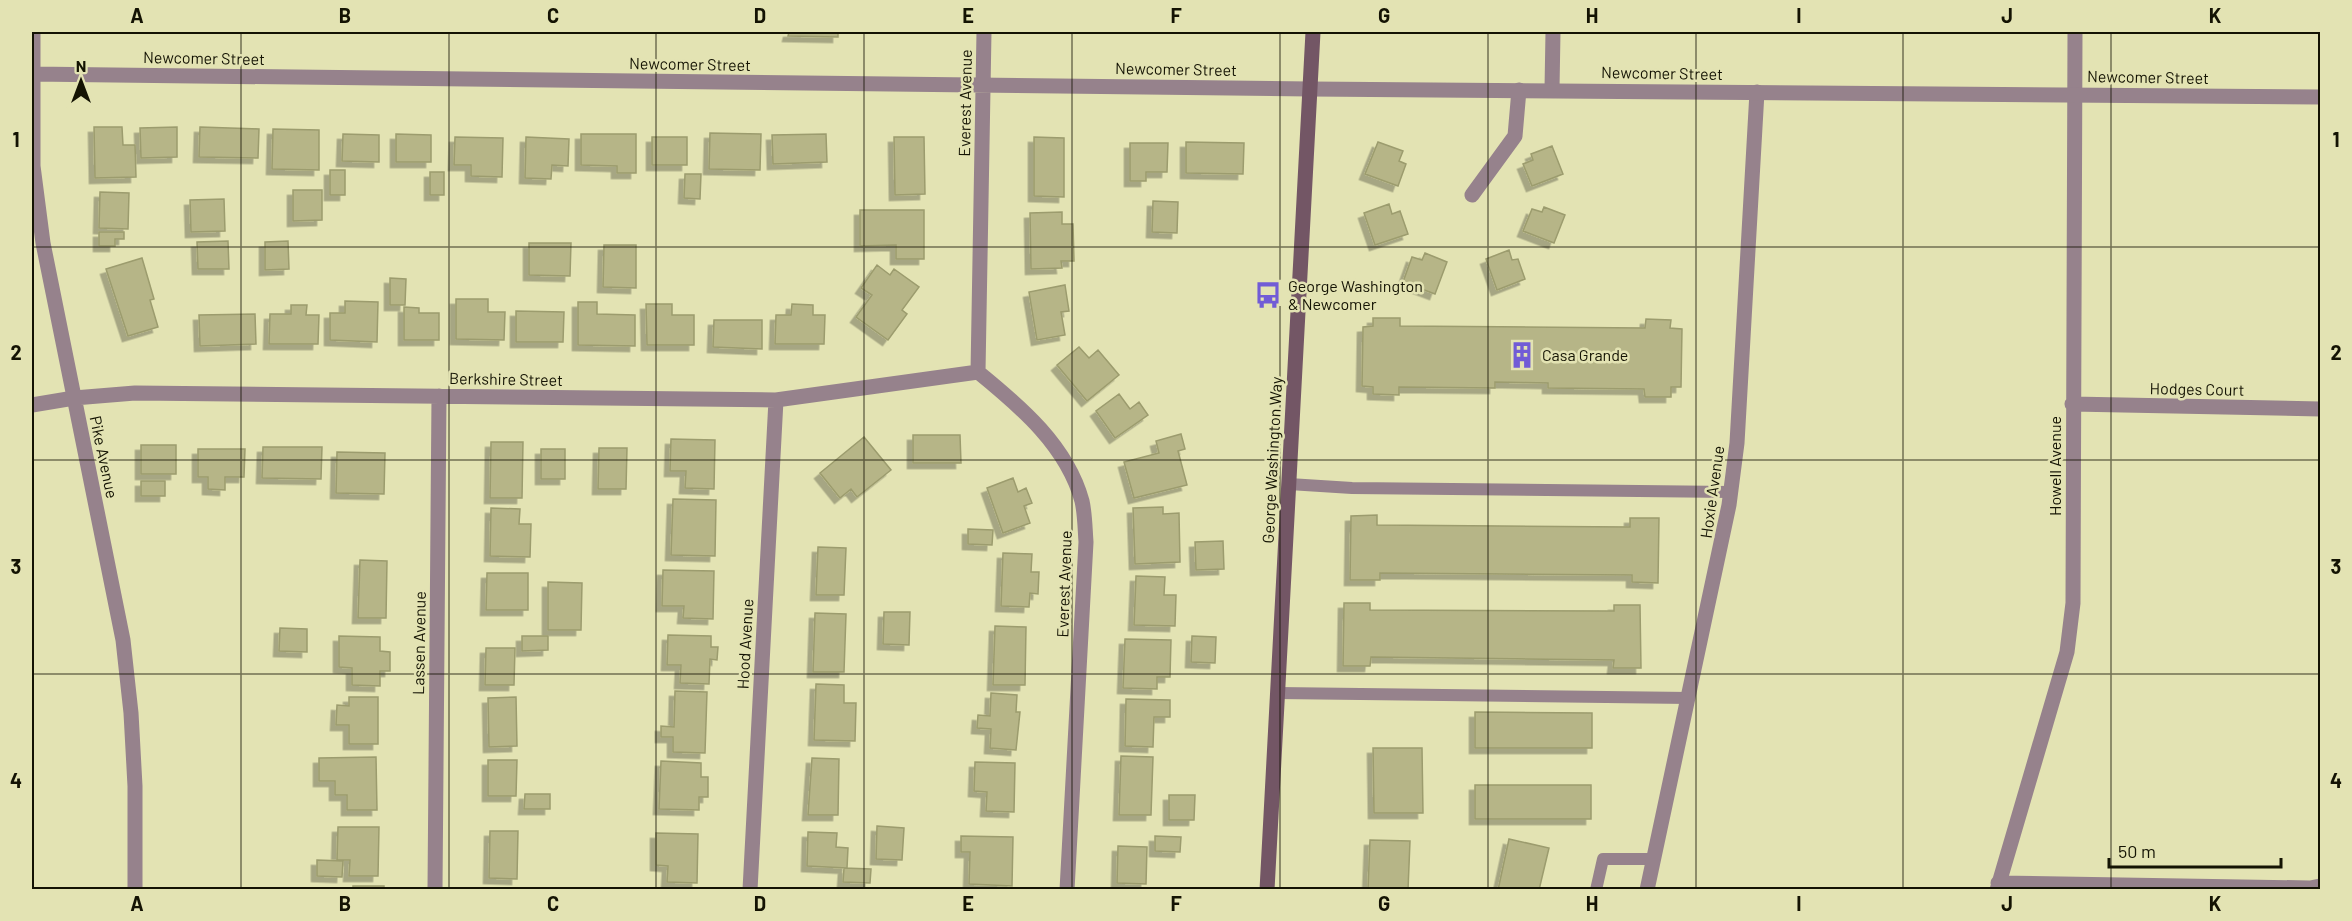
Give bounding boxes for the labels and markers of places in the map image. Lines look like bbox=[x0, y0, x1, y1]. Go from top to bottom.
place label: George Washington & Newcomer bbox=[1288, 276, 1423, 313]
bus stop icon: George Washington & Newcomer bbox=[1253, 280, 1283, 310]
building icon: Casa Grande bbox=[1507, 340, 1537, 370]
place label: Casa Grande bbox=[1542, 345, 1628, 364]

